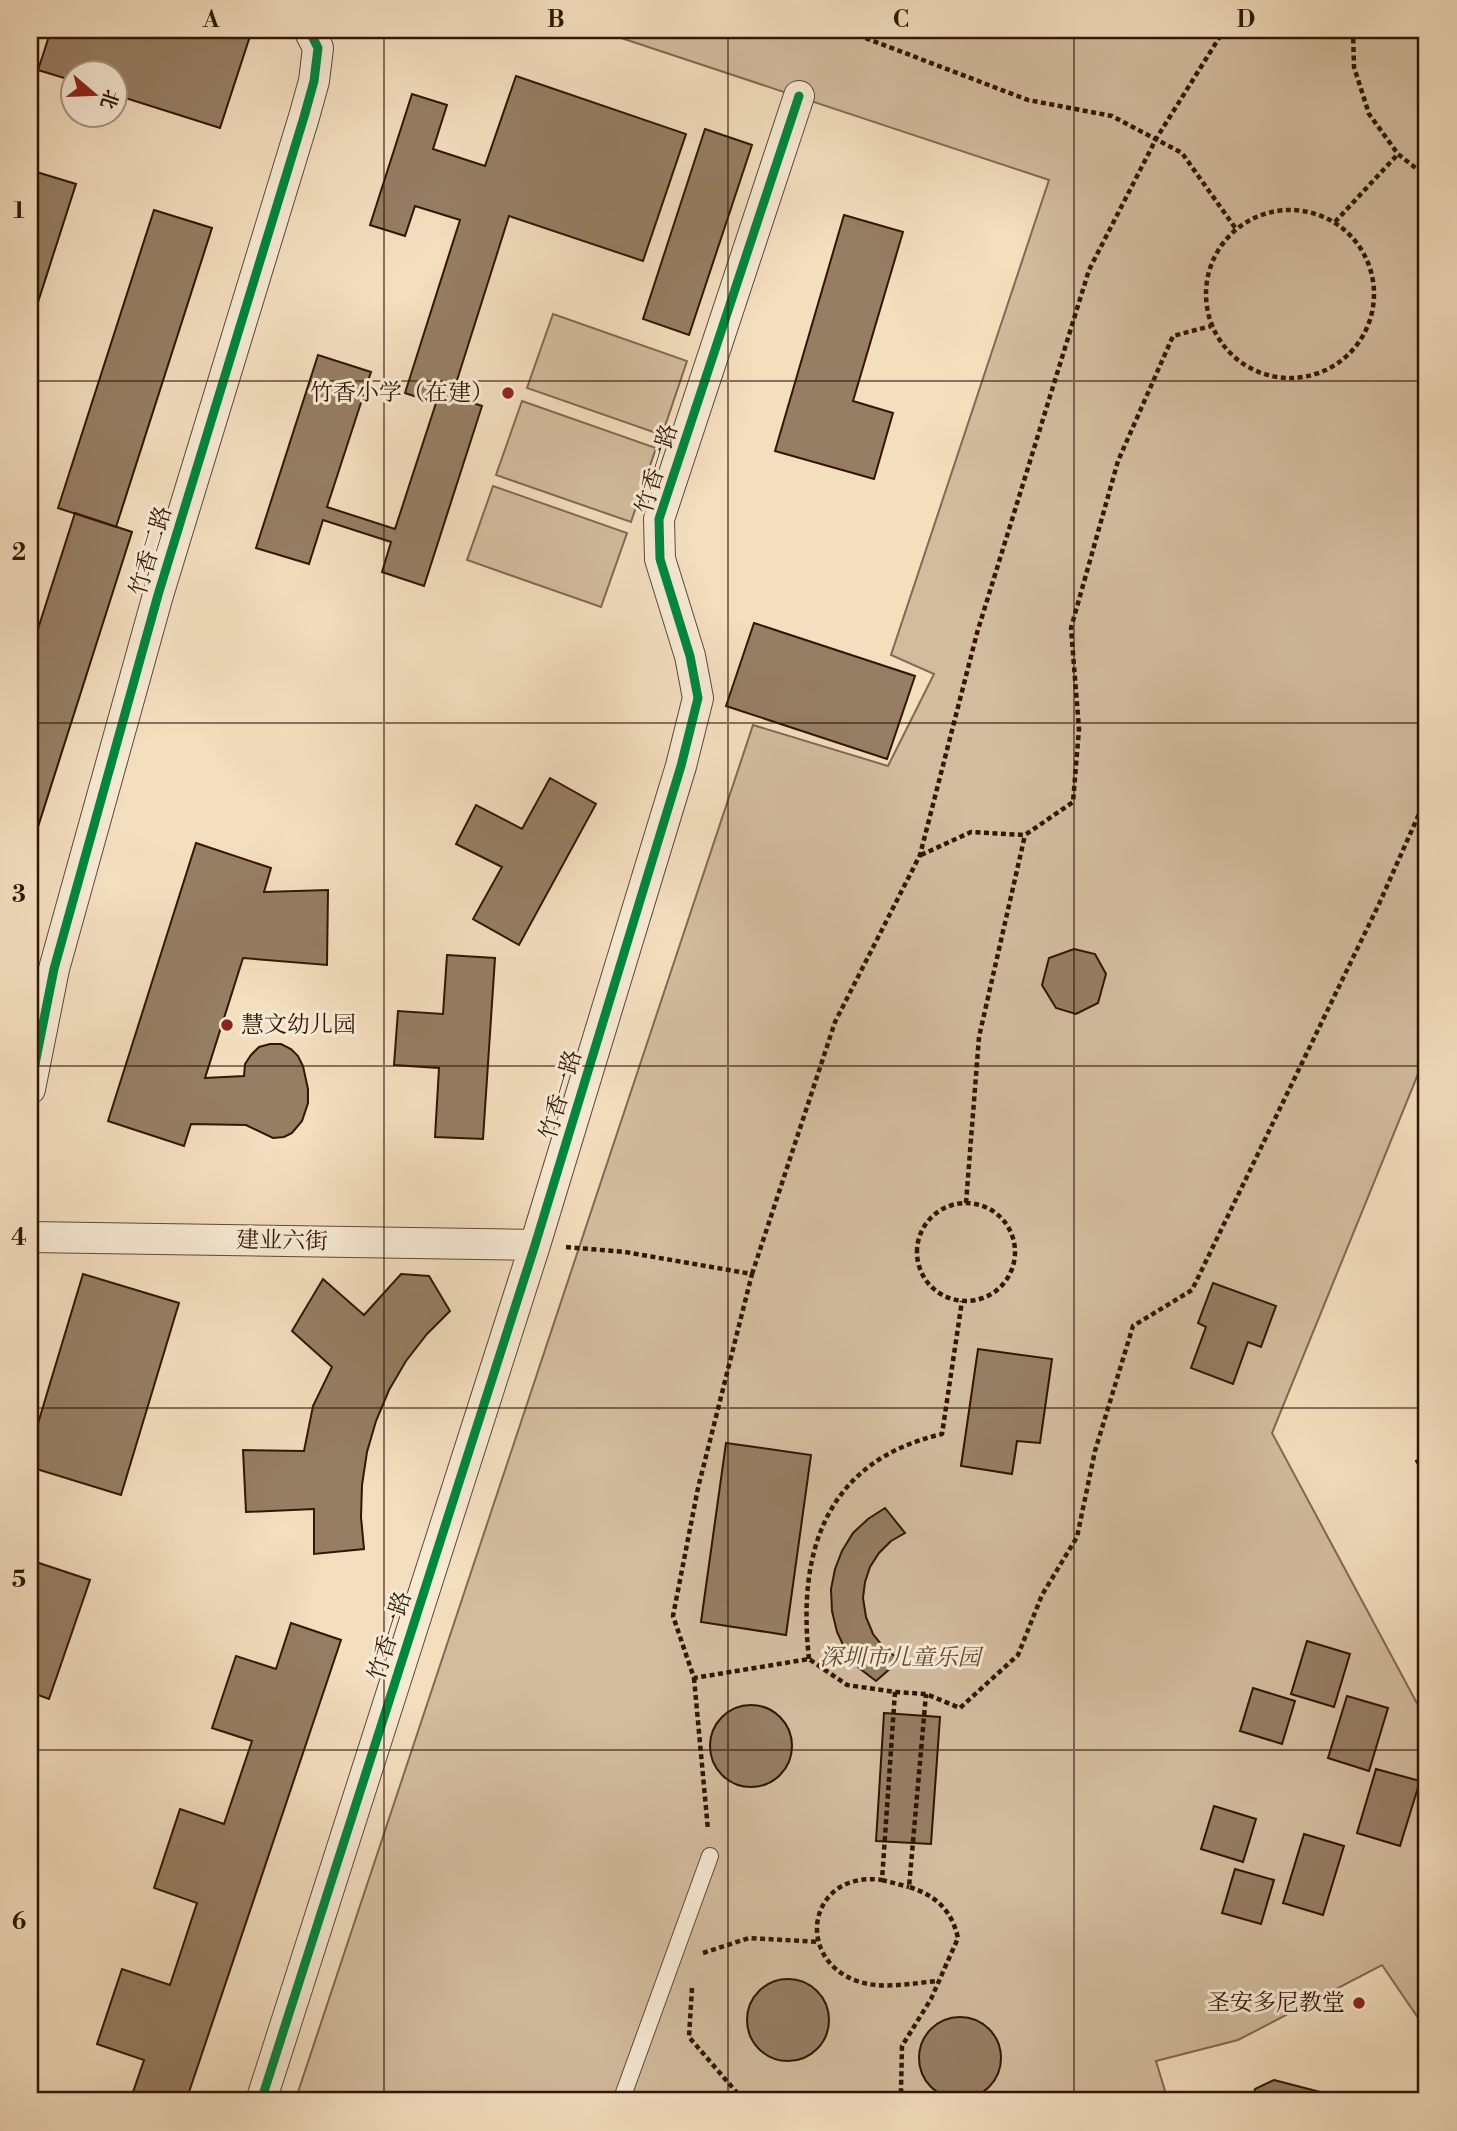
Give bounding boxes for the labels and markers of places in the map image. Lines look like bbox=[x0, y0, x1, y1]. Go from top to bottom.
place label: 竹香小学（在建） bbox=[310, 379, 494, 407]
marker: 竹香小学（在建） bbox=[500, 385, 516, 401]
place label: 慧文幼儿园 bbox=[241, 1011, 356, 1039]
marker: 慧文幼儿园 bbox=[219, 1017, 235, 1033]
place label: 圣安多尼教堂 bbox=[1207, 1989, 1345, 2017]
marker: 圣安多尼教堂 bbox=[1351, 1995, 1367, 2011]

